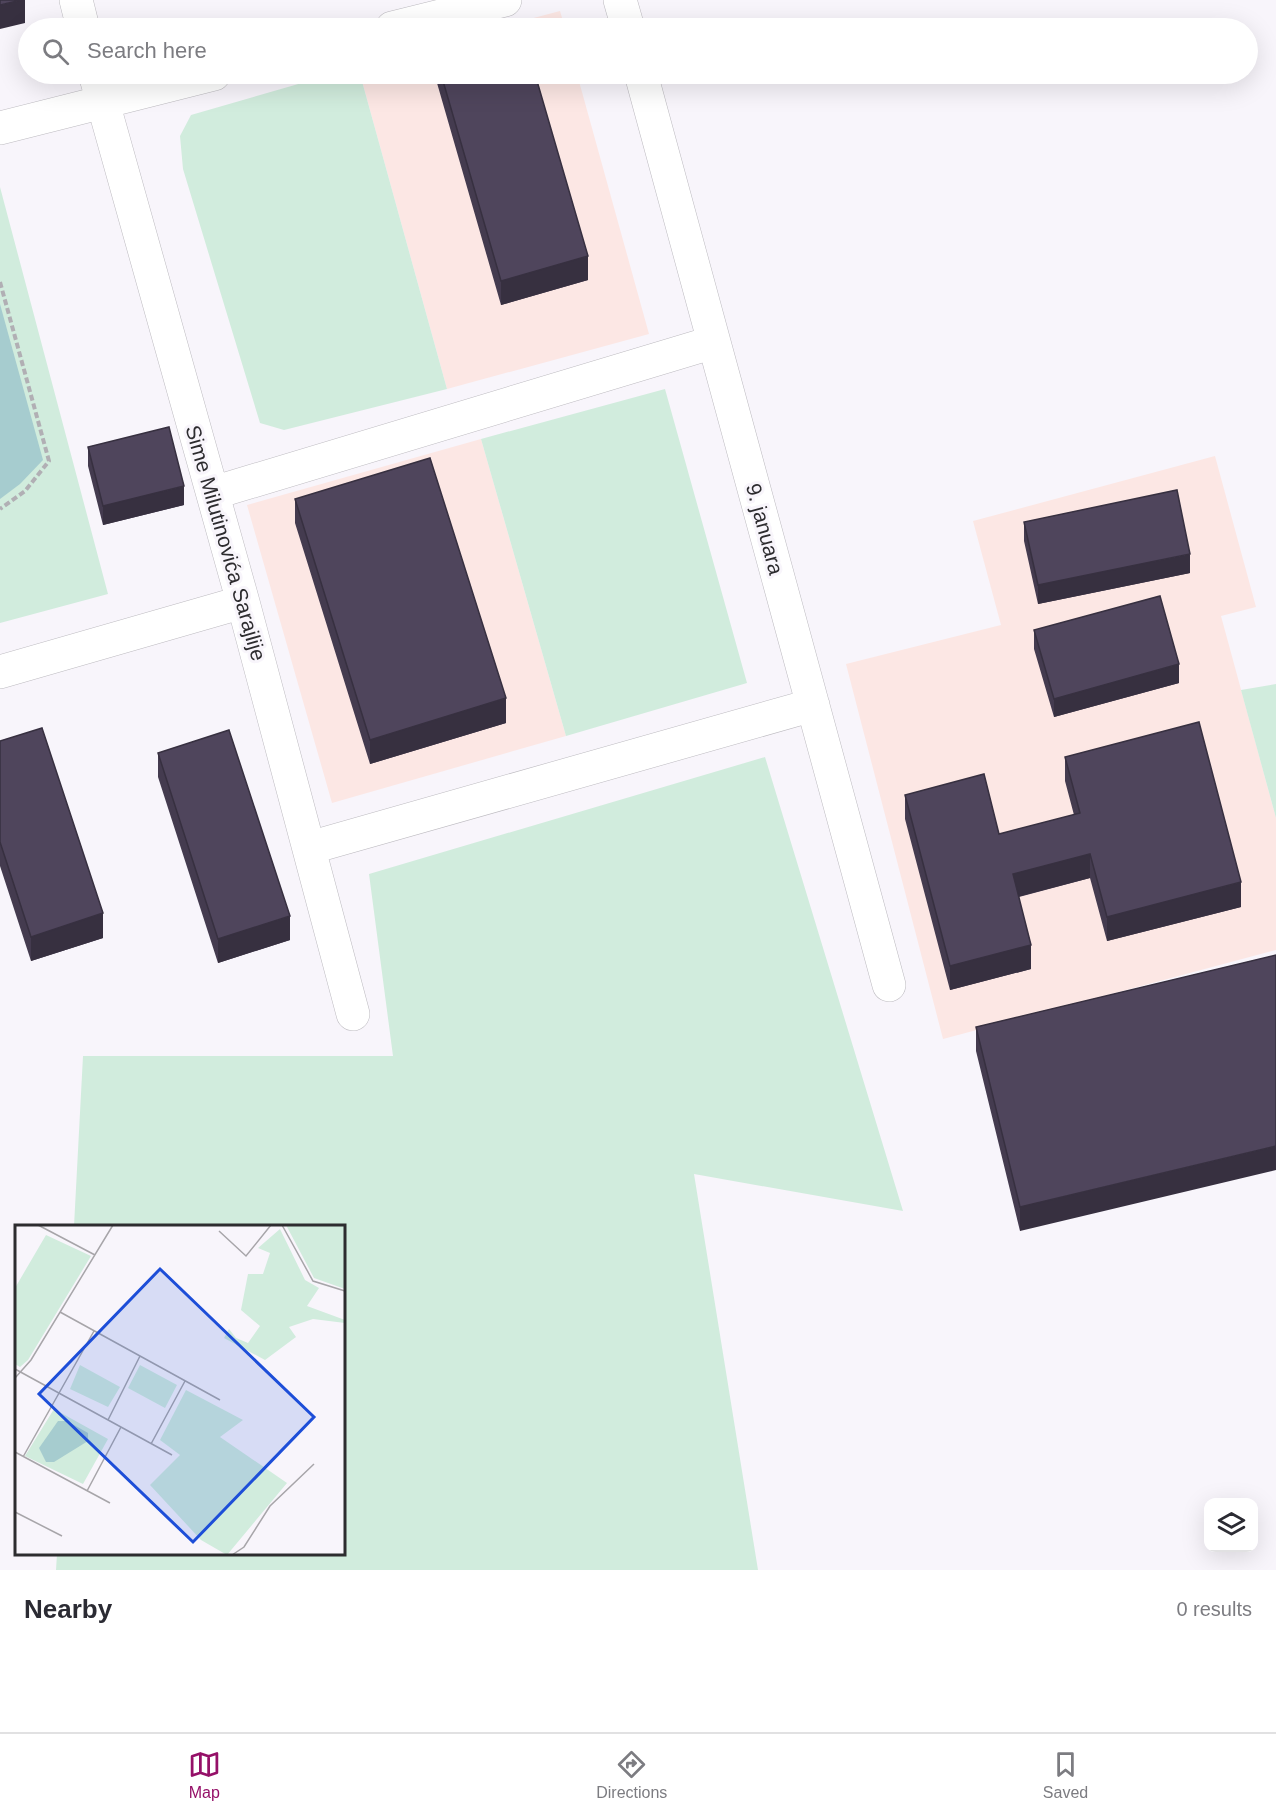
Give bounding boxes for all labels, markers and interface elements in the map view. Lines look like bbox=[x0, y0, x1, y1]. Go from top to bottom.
search box bbox=[18, 18, 1258, 84]
icon: search bbox=[39, 35, 72, 68]
text: Search here bbox=[87, 38, 207, 63]
street label: Sime Milutinovića Sarajlije bbox=[181, 423, 271, 663]
street label: 9. januara bbox=[742, 481, 788, 577]
inset map bbox=[15, 1225, 345, 1555]
map controls bbox=[1204, 1498, 1258, 1552]
button: layers bbox=[1204, 1498, 1258, 1552]
text: Nearby bbox=[24, 1594, 112, 1624]
text: 0 results bbox=[1176, 1598, 1252, 1620]
tab: Map bbox=[188, 1748, 221, 1802]
tab: Directions bbox=[596, 1748, 667, 1802]
tab: Saved bbox=[1043, 1748, 1088, 1802]

